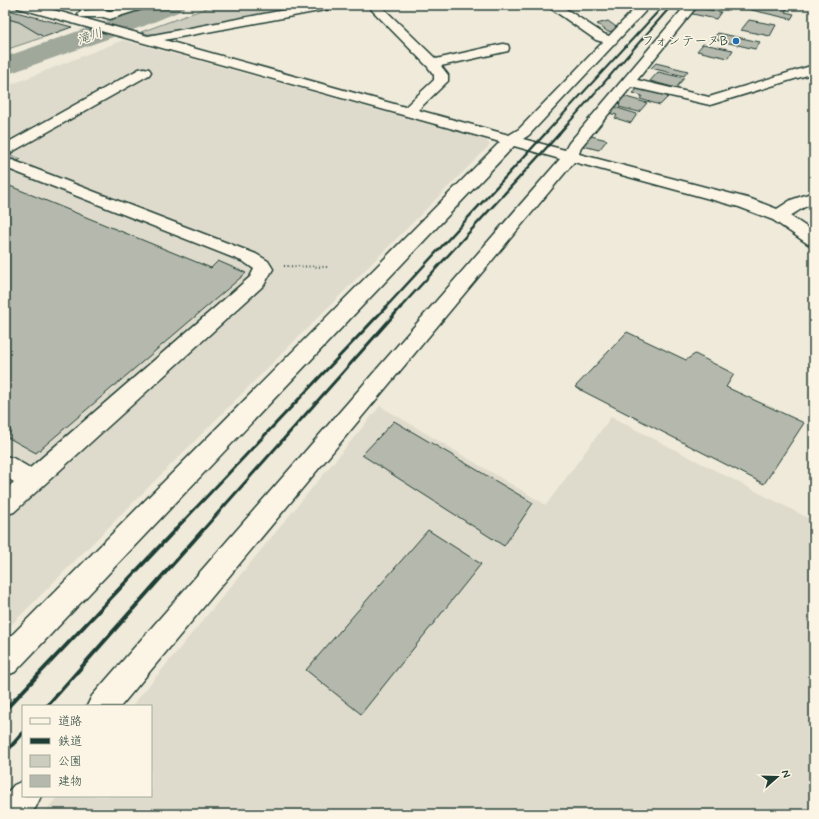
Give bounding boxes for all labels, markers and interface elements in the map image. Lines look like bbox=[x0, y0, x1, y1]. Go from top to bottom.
water label: 滝川 bbox=[75, 25, 105, 49]
place label: フォンテーヌB bbox=[642, 33, 728, 50]
marker: フォンテーヌB bbox=[731, 36, 741, 46]
legend bbox=[22, 705, 152, 797]
text: 道路 bbox=[58, 714, 82, 730]
text: 鉄道 bbox=[58, 734, 82, 750]
text: 公園 bbox=[58, 754, 82, 770]
north arrow bbox=[757, 757, 797, 797]
text: N bbox=[778, 768, 793, 780]
text: 建物 bbox=[58, 774, 82, 790]

